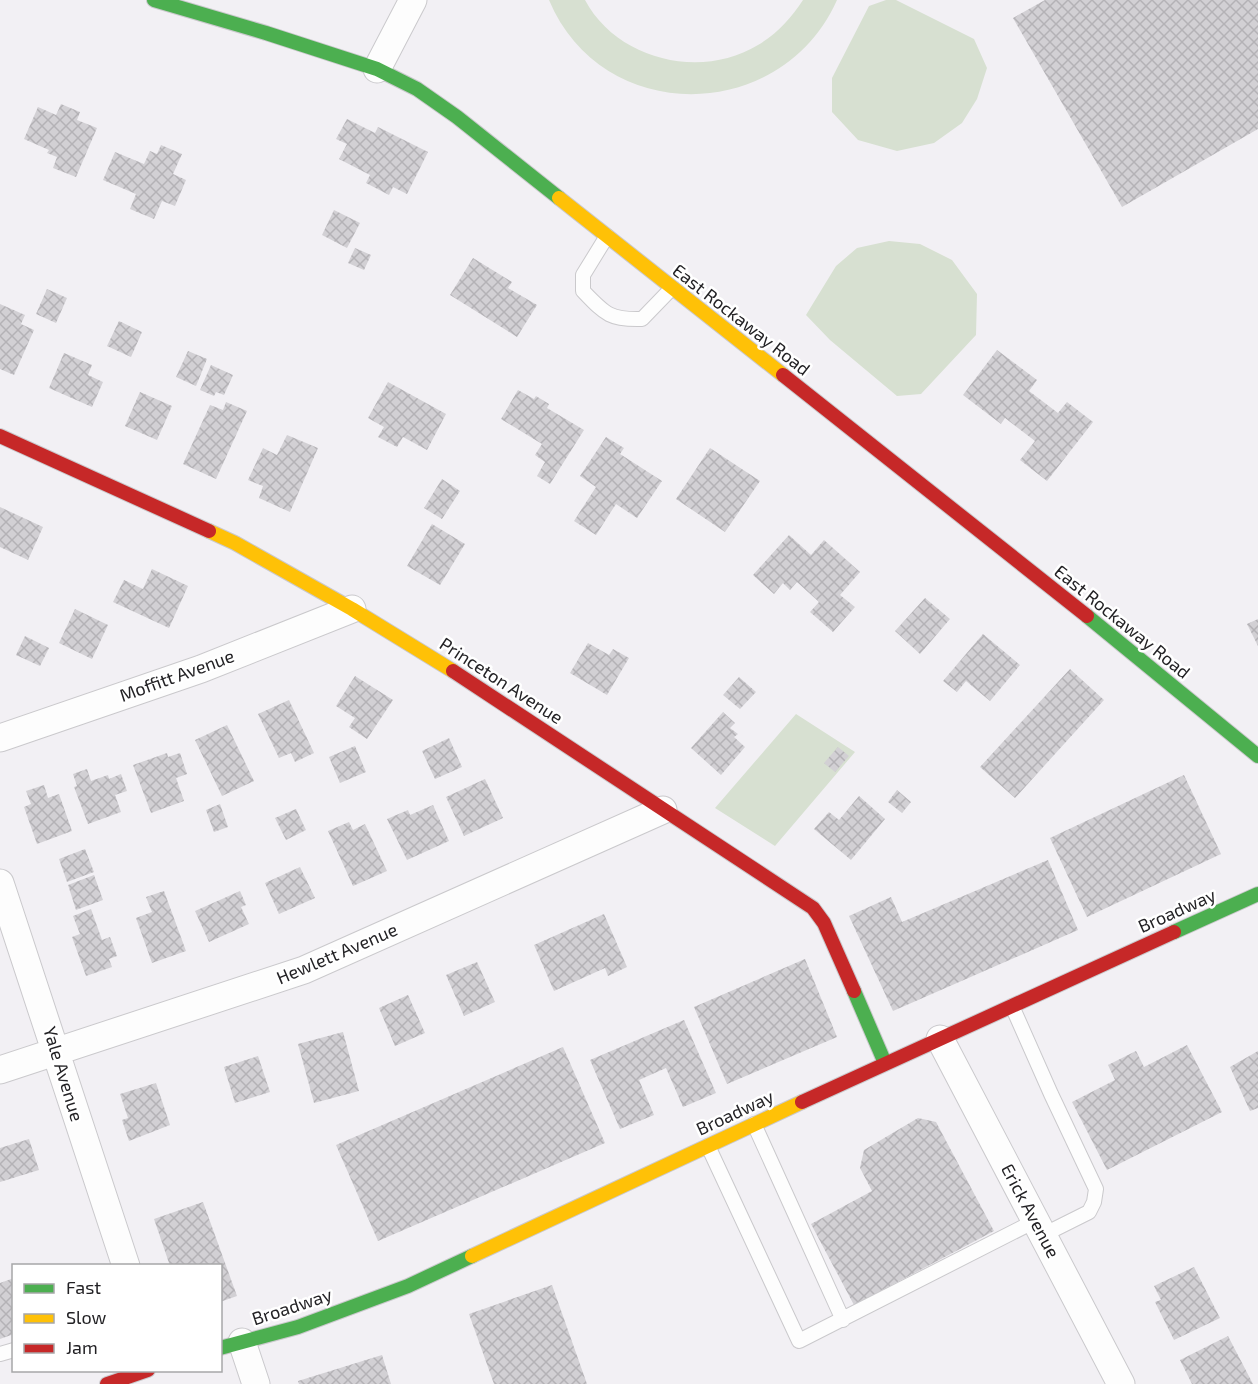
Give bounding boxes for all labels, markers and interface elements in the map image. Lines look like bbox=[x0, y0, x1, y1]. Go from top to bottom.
street label: East Rockaway Road bbox=[669, 259, 815, 380]
street label: East Rockaway Road bbox=[1050, 560, 1195, 683]
street label: Princeton Avenue bbox=[436, 632, 567, 728]
street label: Moffitt Avenue bbox=[116, 644, 237, 706]
street label: Broadway bbox=[1134, 883, 1219, 937]
street label: Hewlett Avenue bbox=[273, 918, 400, 988]
street label: Yale Avenue bbox=[39, 1024, 89, 1124]
street label: Broadway bbox=[692, 1084, 777, 1140]
street label: Erick Avenue bbox=[997, 1160, 1065, 1261]
legend bbox=[12, 1264, 222, 1372]
text: Fast bbox=[66, 1276, 101, 1298]
street label: Broadway bbox=[249, 1283, 335, 1329]
text: Slow bbox=[66, 1306, 107, 1328]
text: Jam bbox=[66, 1336, 98, 1358]

